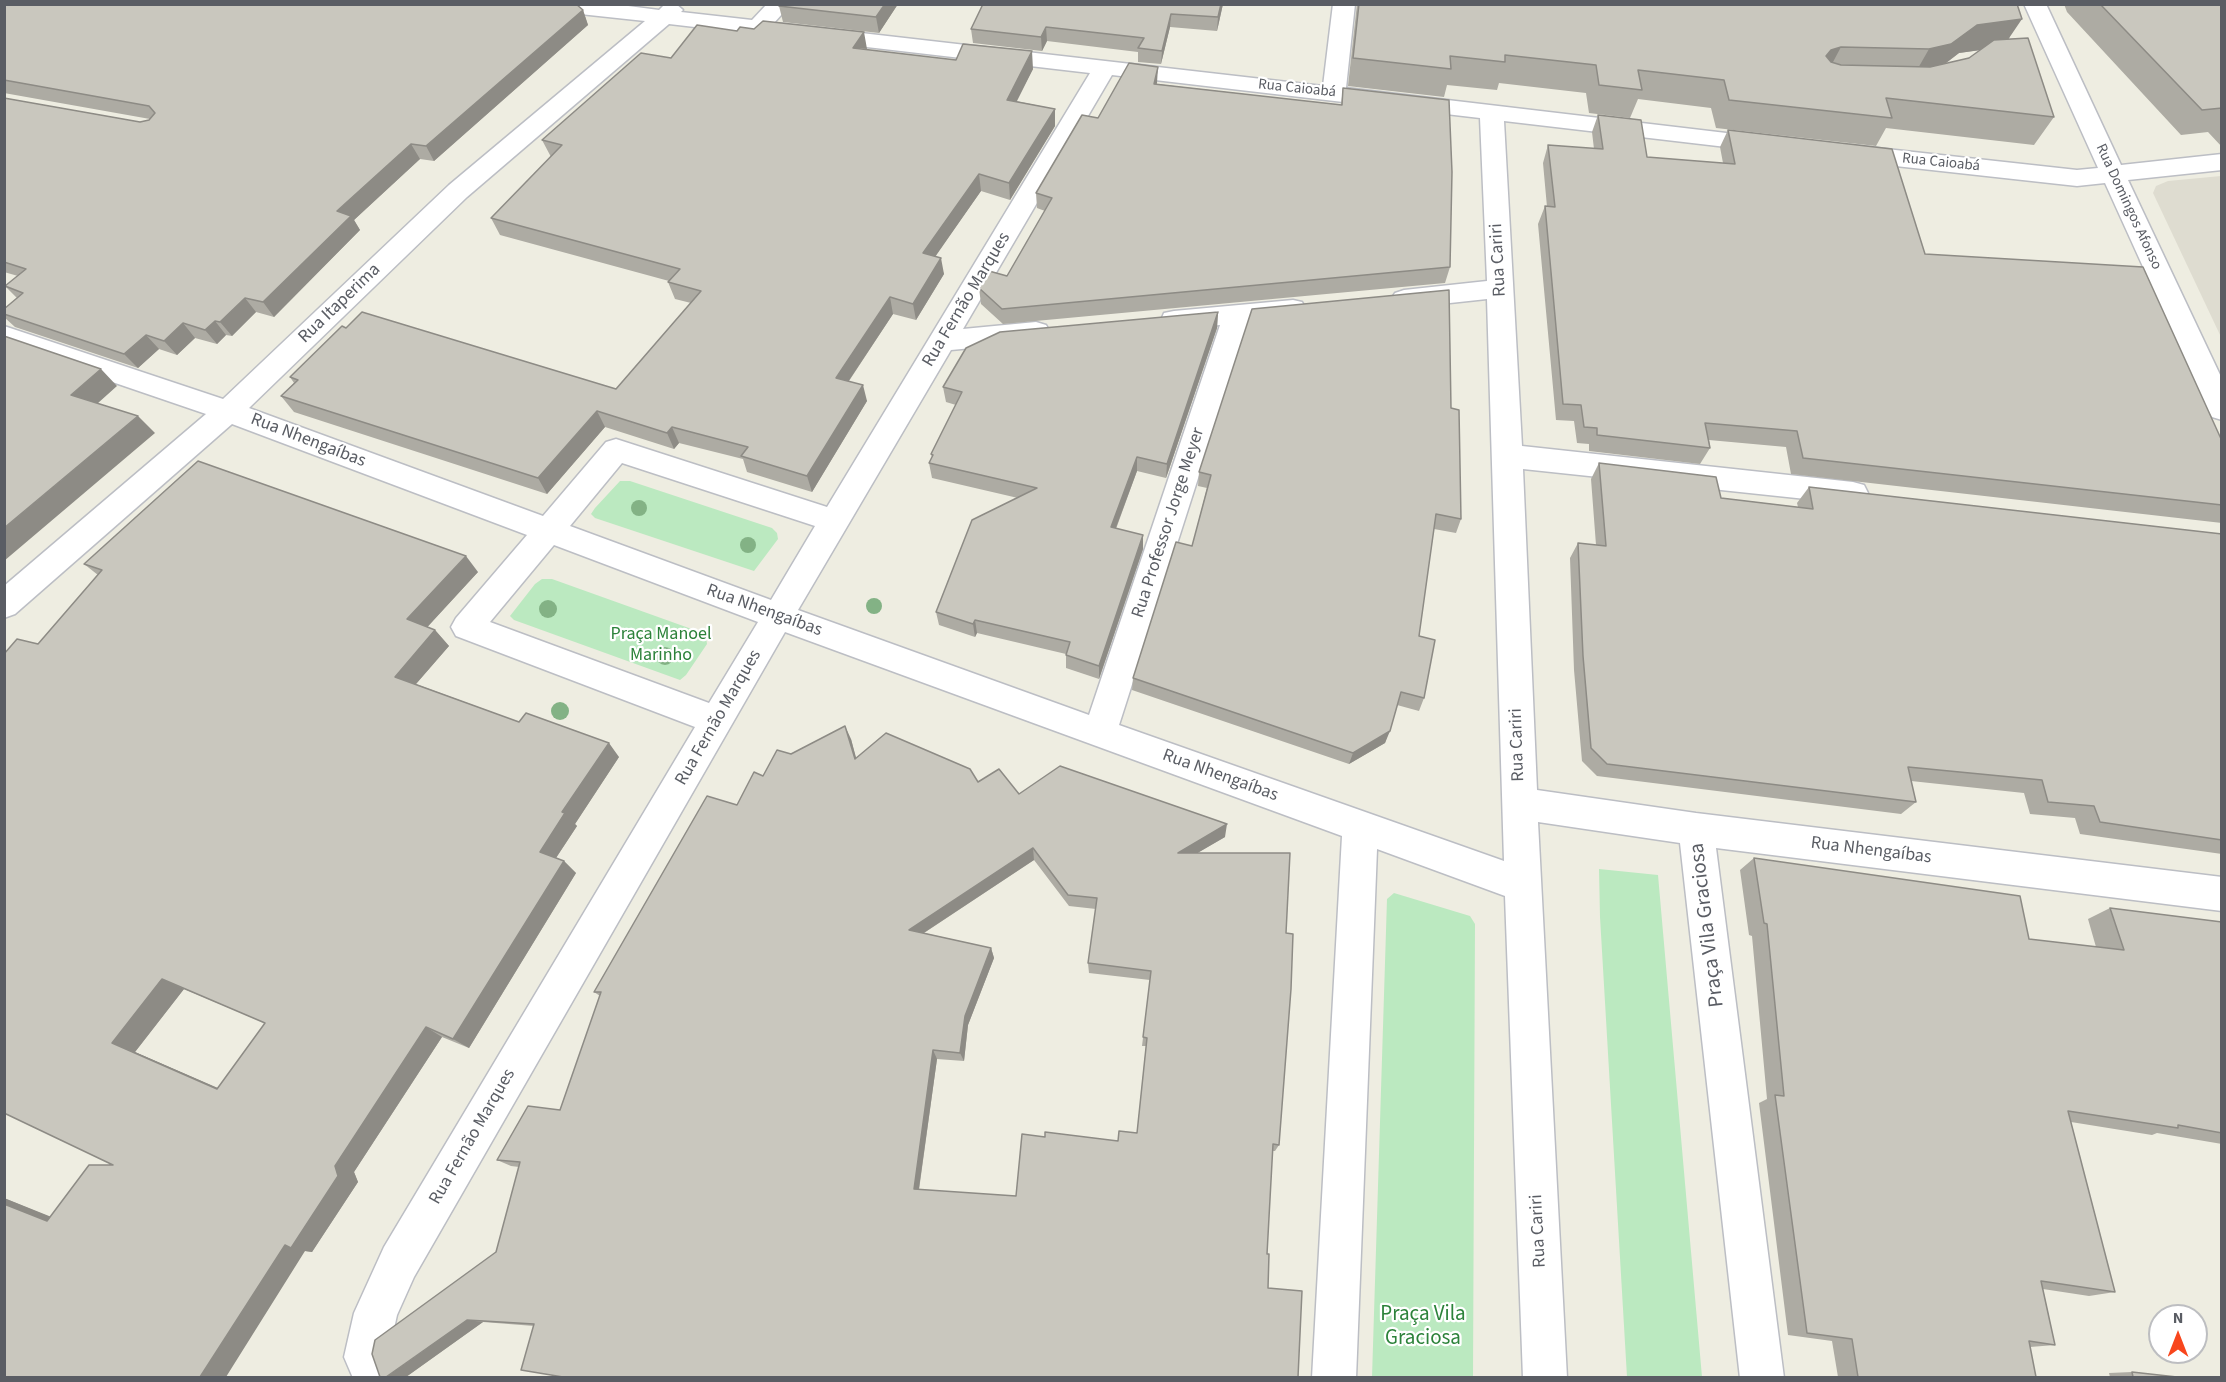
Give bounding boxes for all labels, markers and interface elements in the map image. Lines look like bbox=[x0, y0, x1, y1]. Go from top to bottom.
street label: Rua Caioabá bbox=[1257, 76, 1337, 102]
street label: Rua Domingos Afonso bbox=[2091, 141, 2165, 273]
street label: Rua Caioabá bbox=[1901, 150, 1981, 176]
street label: Rua Cariri bbox=[1486, 223, 1512, 297]
street label: Rua Fernão Marques bbox=[918, 229, 1016, 371]
street label: Rua Itaperima bbox=[294, 259, 386, 349]
street label: Rua Nhengaíbas bbox=[247, 409, 369, 473]
street label: Rua Professor Jorge Meyer bbox=[1128, 425, 1210, 621]
street label: Rua Nhengaíbas bbox=[703, 580, 825, 642]
park label: Praça Manoel Marinho bbox=[610, 624, 712, 666]
street label: Rua Fernão Marques bbox=[671, 646, 767, 790]
street label: Rua Cariri bbox=[1506, 708, 1530, 782]
street label: Rua Nhengaíbas bbox=[1159, 745, 1281, 807]
street label: Rua Nhengaíbas bbox=[1809, 833, 1933, 869]
street label: Praça Vila Graciosa bbox=[1685, 841, 1731, 1009]
street label: Rua Fernão Marques bbox=[425, 1065, 521, 1209]
street label: Rua Cariri bbox=[1526, 1194, 1552, 1268]
park label: Praça Vila Graciosa bbox=[1380, 1302, 1466, 1352]
north arrow bbox=[2148, 1304, 2208, 1364]
text: N bbox=[2173, 1307, 2183, 1329]

